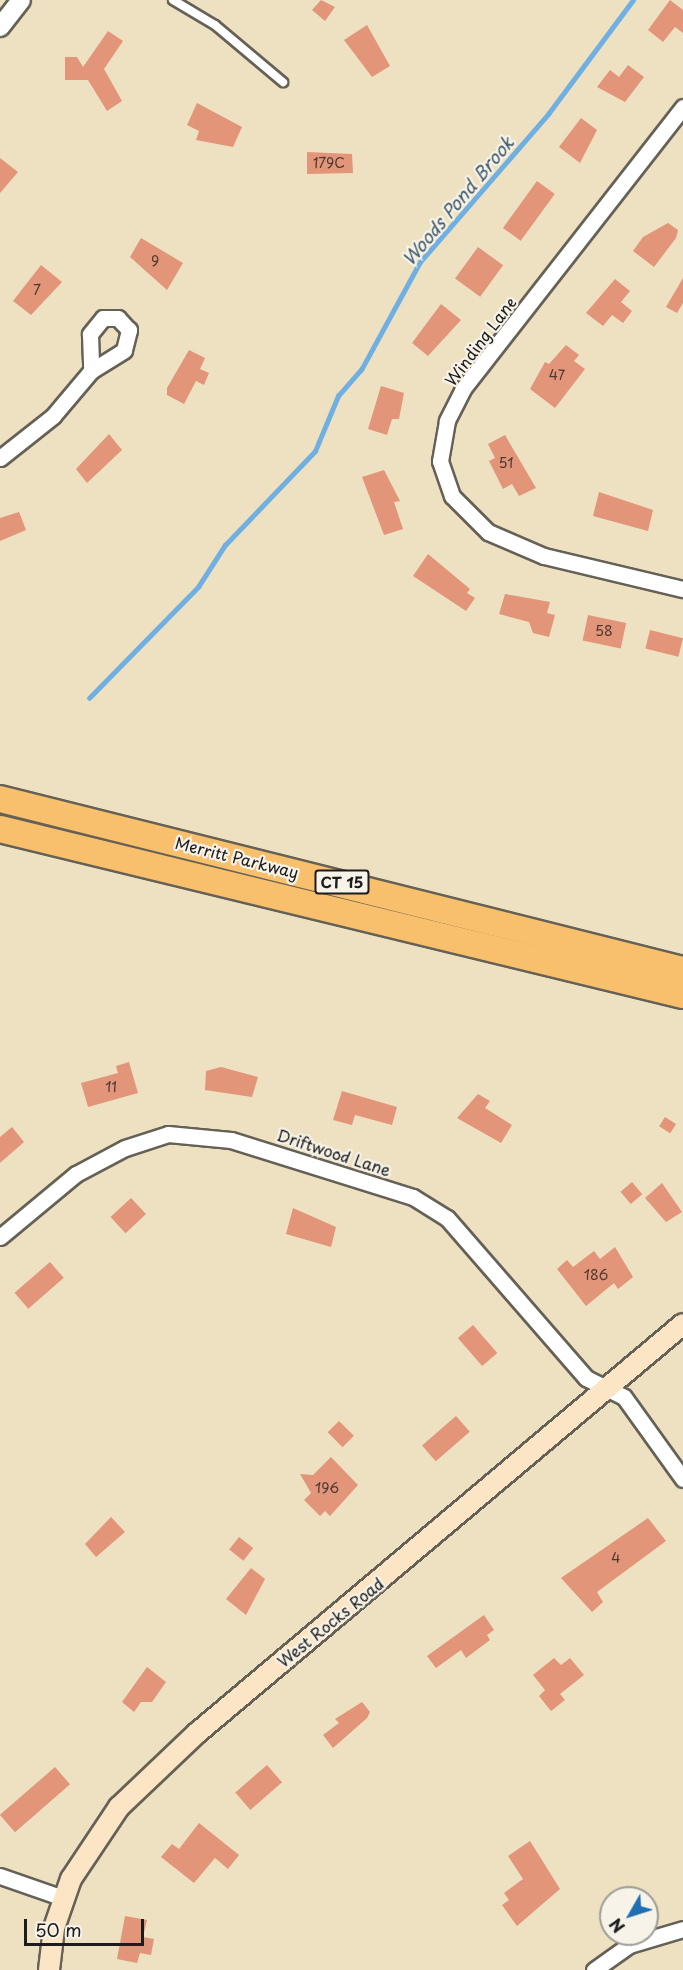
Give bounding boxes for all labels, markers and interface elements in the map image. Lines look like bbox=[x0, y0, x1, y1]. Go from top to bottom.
water label: Woods Pond Brook bbox=[398, 132, 518, 270]
house number: 179C bbox=[313, 155, 345, 171]
house number: 9 bbox=[151, 253, 159, 269]
house number: 7 bbox=[33, 282, 41, 298]
street label: Winding Lane bbox=[440, 293, 520, 389]
house number: 47 bbox=[549, 367, 565, 383]
house number: 51 bbox=[499, 455, 513, 471]
house number: 58 bbox=[595, 623, 613, 639]
street label: Merritt Parkway bbox=[173, 832, 301, 882]
road number: CT 15 bbox=[314, 870, 370, 894]
house number: 11 bbox=[105, 1079, 117, 1095]
street label: Driftwood Lane bbox=[274, 1124, 394, 1180]
house number: 186 bbox=[584, 1267, 608, 1283]
house number: 196 bbox=[315, 1480, 339, 1496]
house number: 4 bbox=[611, 1550, 621, 1566]
street label: West Rocks Road bbox=[273, 1573, 387, 1671]
north arrow bbox=[599, 1886, 659, 1946]
scale bar bbox=[27, 1907, 147, 1945]
text: N bbox=[603, 1914, 630, 1939]
text: 50 m bbox=[35, 1916, 82, 1943]

